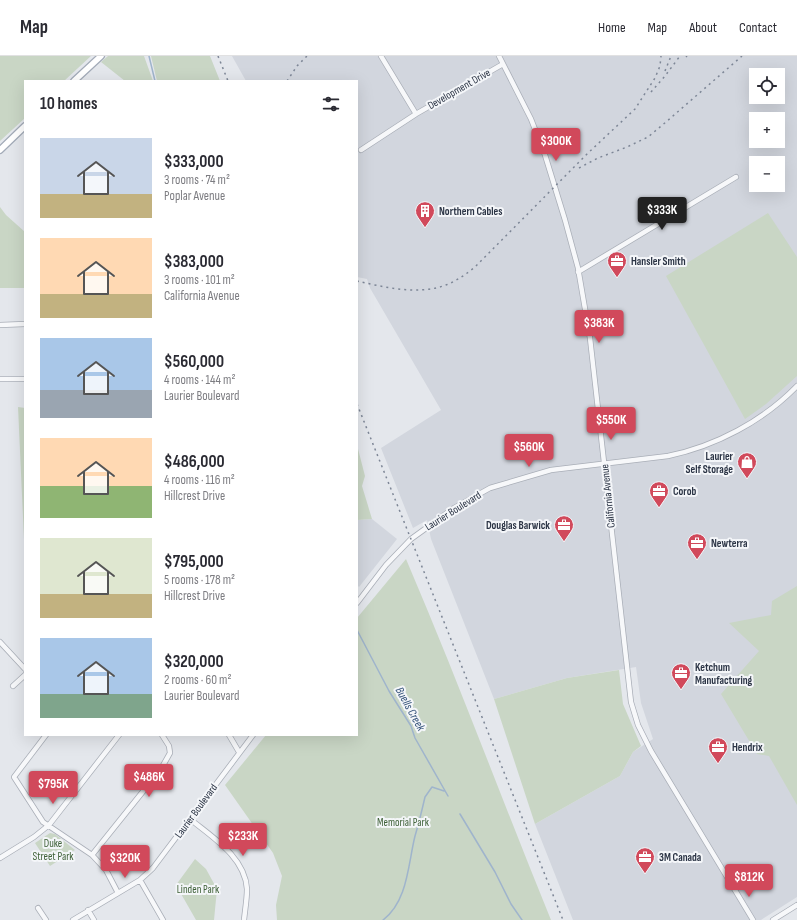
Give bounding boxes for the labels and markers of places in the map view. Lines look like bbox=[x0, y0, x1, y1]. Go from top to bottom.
pin: $300K bbox=[528, 128, 584, 162]
pin: $333K bbox=[634, 197, 690, 231]
building icon: Northern Cables bbox=[414, 200, 436, 228]
place label: Northern Cables bbox=[439, 205, 502, 218]
office icon: Hansler Smith bbox=[606, 250, 628, 278]
place label: Hansler Smith bbox=[631, 255, 686, 268]
pin: $383K bbox=[571, 310, 627, 344]
pin: $550K bbox=[583, 407, 639, 441]
pin: $560K bbox=[501, 434, 557, 468]
place label: Laurier Self Storage bbox=[686, 450, 734, 476]
shop icon: Laurier Self Storage bbox=[736, 451, 758, 479]
office icon: Corob bbox=[648, 480, 670, 508]
place label: Corob bbox=[673, 485, 696, 498]
office icon: Douglas Barwick bbox=[553, 514, 575, 542]
place label: Douglas Barwick bbox=[486, 519, 550, 532]
office icon: Newterra bbox=[686, 532, 708, 560]
place label: Newterra bbox=[711, 537, 748, 550]
place label: Ketchum Manufacturing bbox=[695, 661, 753, 687]
office icon: Ketchum Manufacturing bbox=[670, 662, 692, 690]
office icon: Hendrix bbox=[707, 736, 729, 764]
place label: Hendrix bbox=[732, 741, 763, 754]
pin: $486K bbox=[121, 764, 177, 798]
pin: $795K bbox=[25, 771, 81, 805]
pin: $233K bbox=[215, 823, 271, 857]
pin: $320K bbox=[97, 845, 153, 879]
office icon: 3M Canada bbox=[634, 846, 656, 874]
place label: 3M Canada bbox=[659, 851, 702, 864]
pin: $812K bbox=[721, 864, 777, 898]

